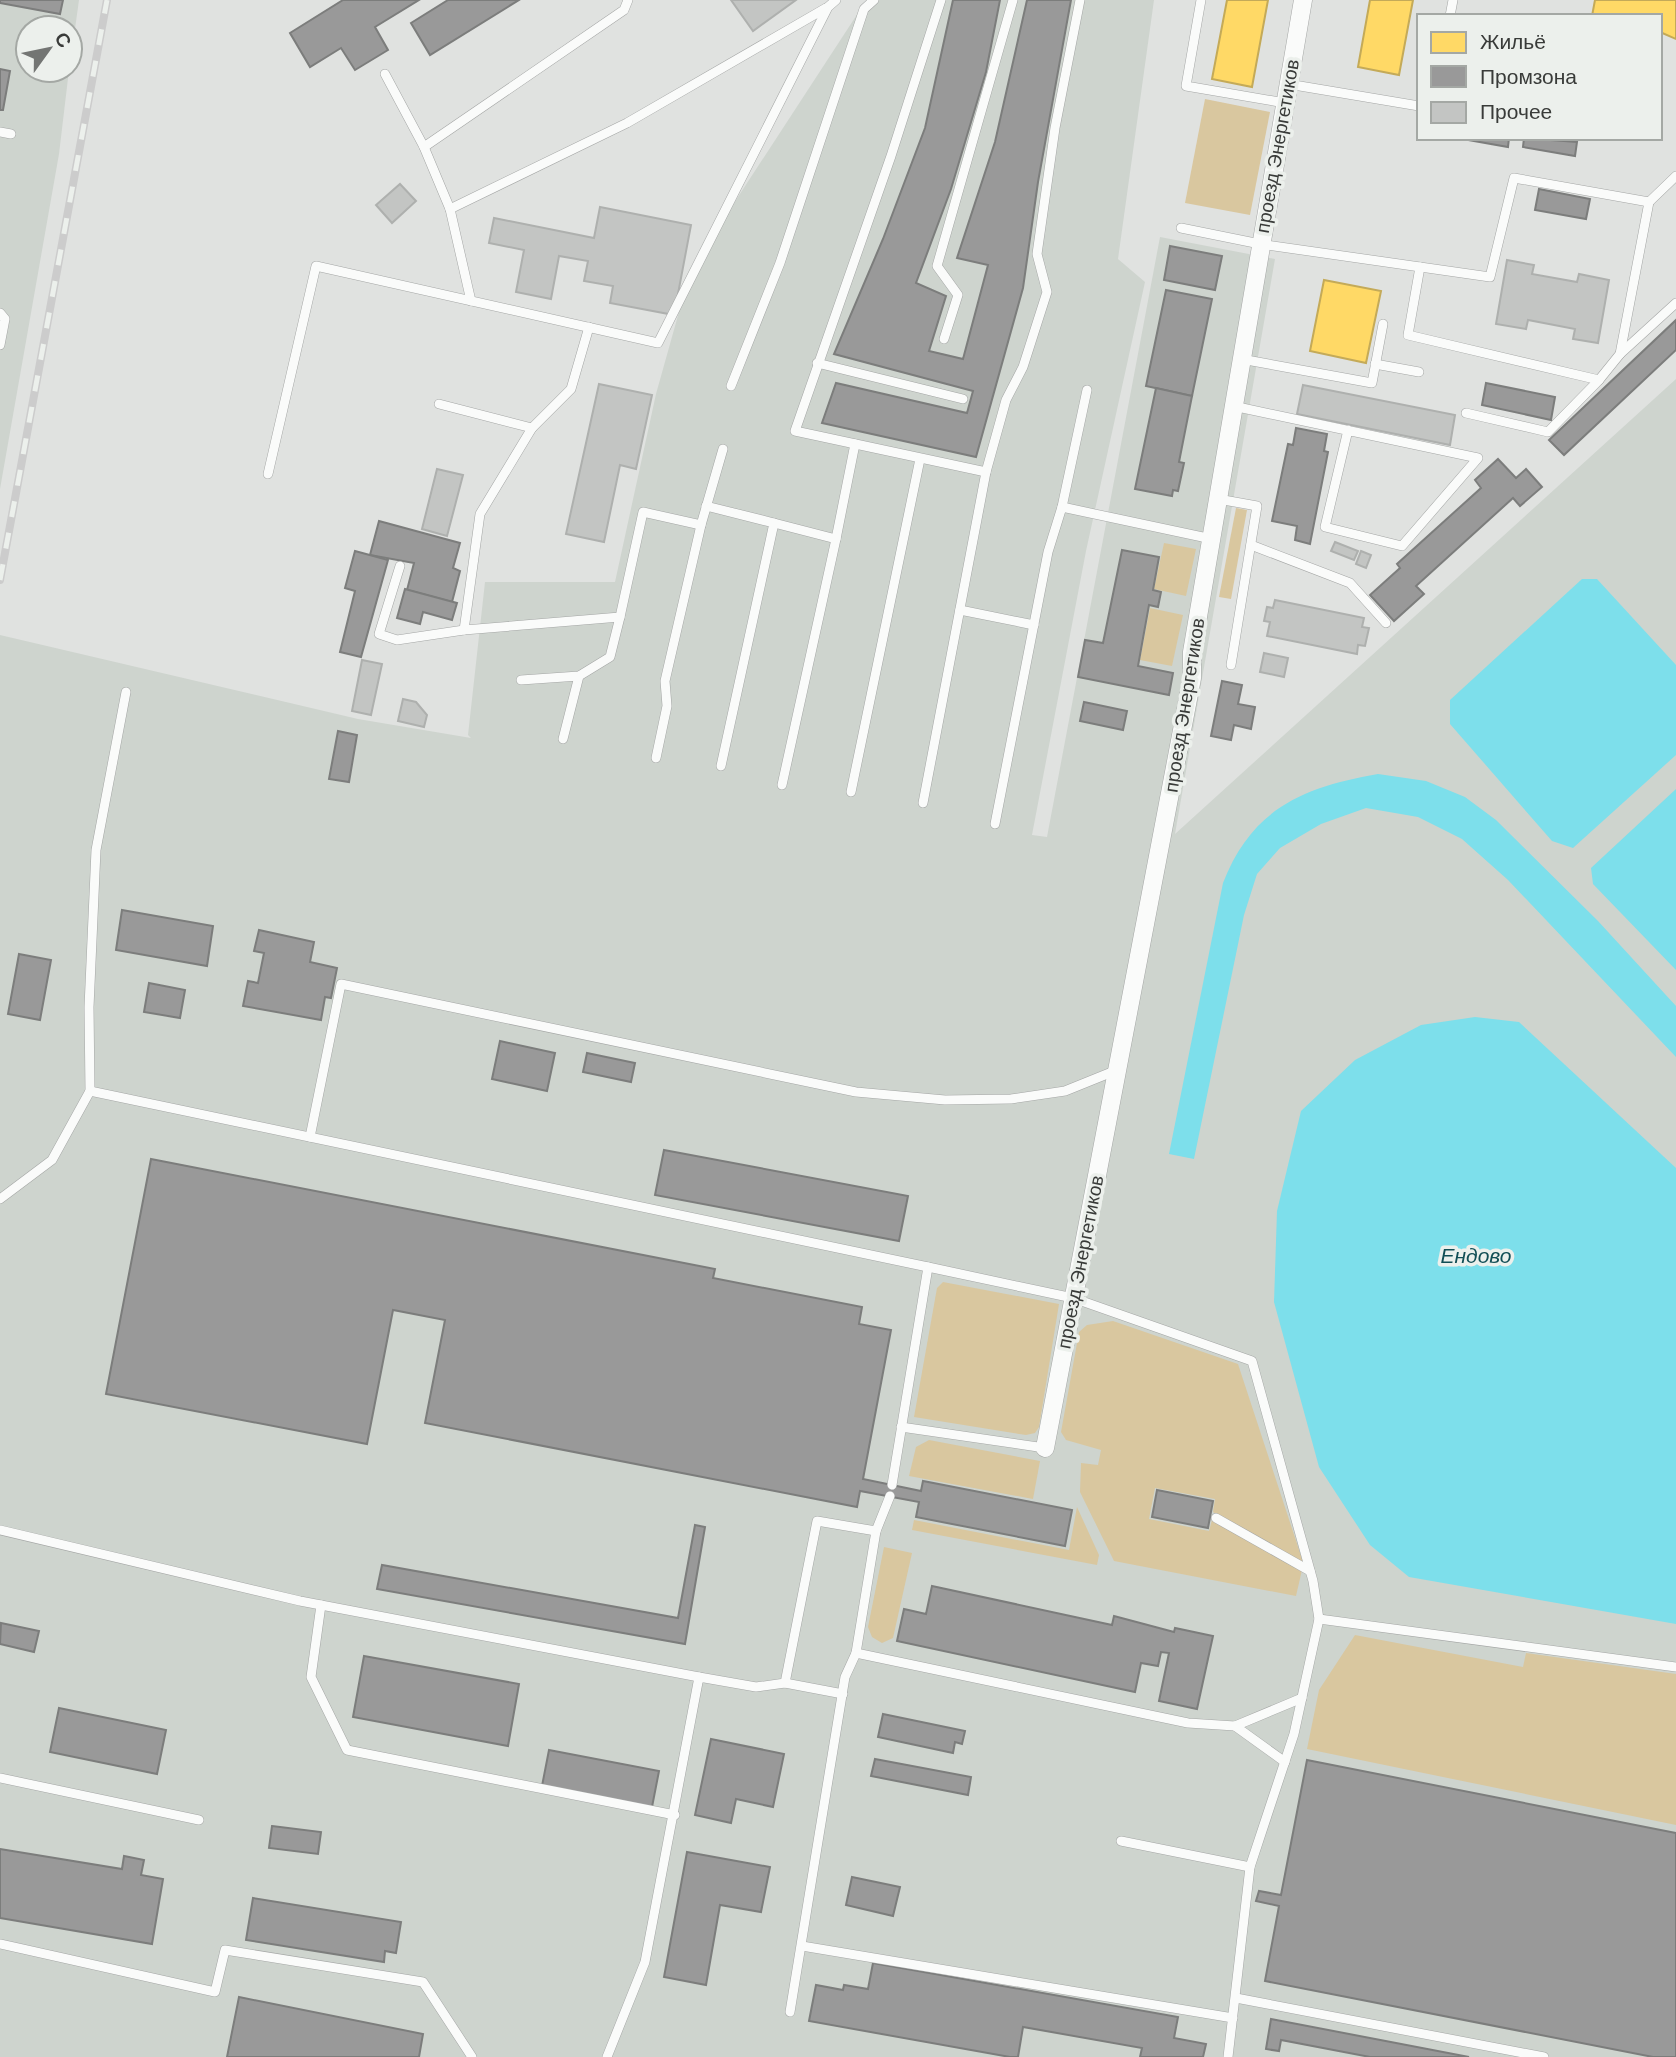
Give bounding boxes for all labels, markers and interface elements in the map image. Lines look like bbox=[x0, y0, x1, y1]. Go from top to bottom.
north arrow bbox=[14, 14, 84, 84]
legend bbox=[1417, 14, 1662, 140]
text: С bbox=[49, 27, 77, 53]
text: Жильё bbox=[1480, 28, 1546, 56]
street label: проезд Энергетиков bbox=[1250, 57, 1305, 235]
text: Промзона bbox=[1480, 63, 1577, 91]
text: Прочее bbox=[1480, 98, 1552, 126]
street label: проезд Энергетиков bbox=[1158, 616, 1211, 794]
street label: проезд Энергетиков bbox=[1051, 1173, 1110, 1351]
water label: Ендово bbox=[1440, 1242, 1512, 1270]

